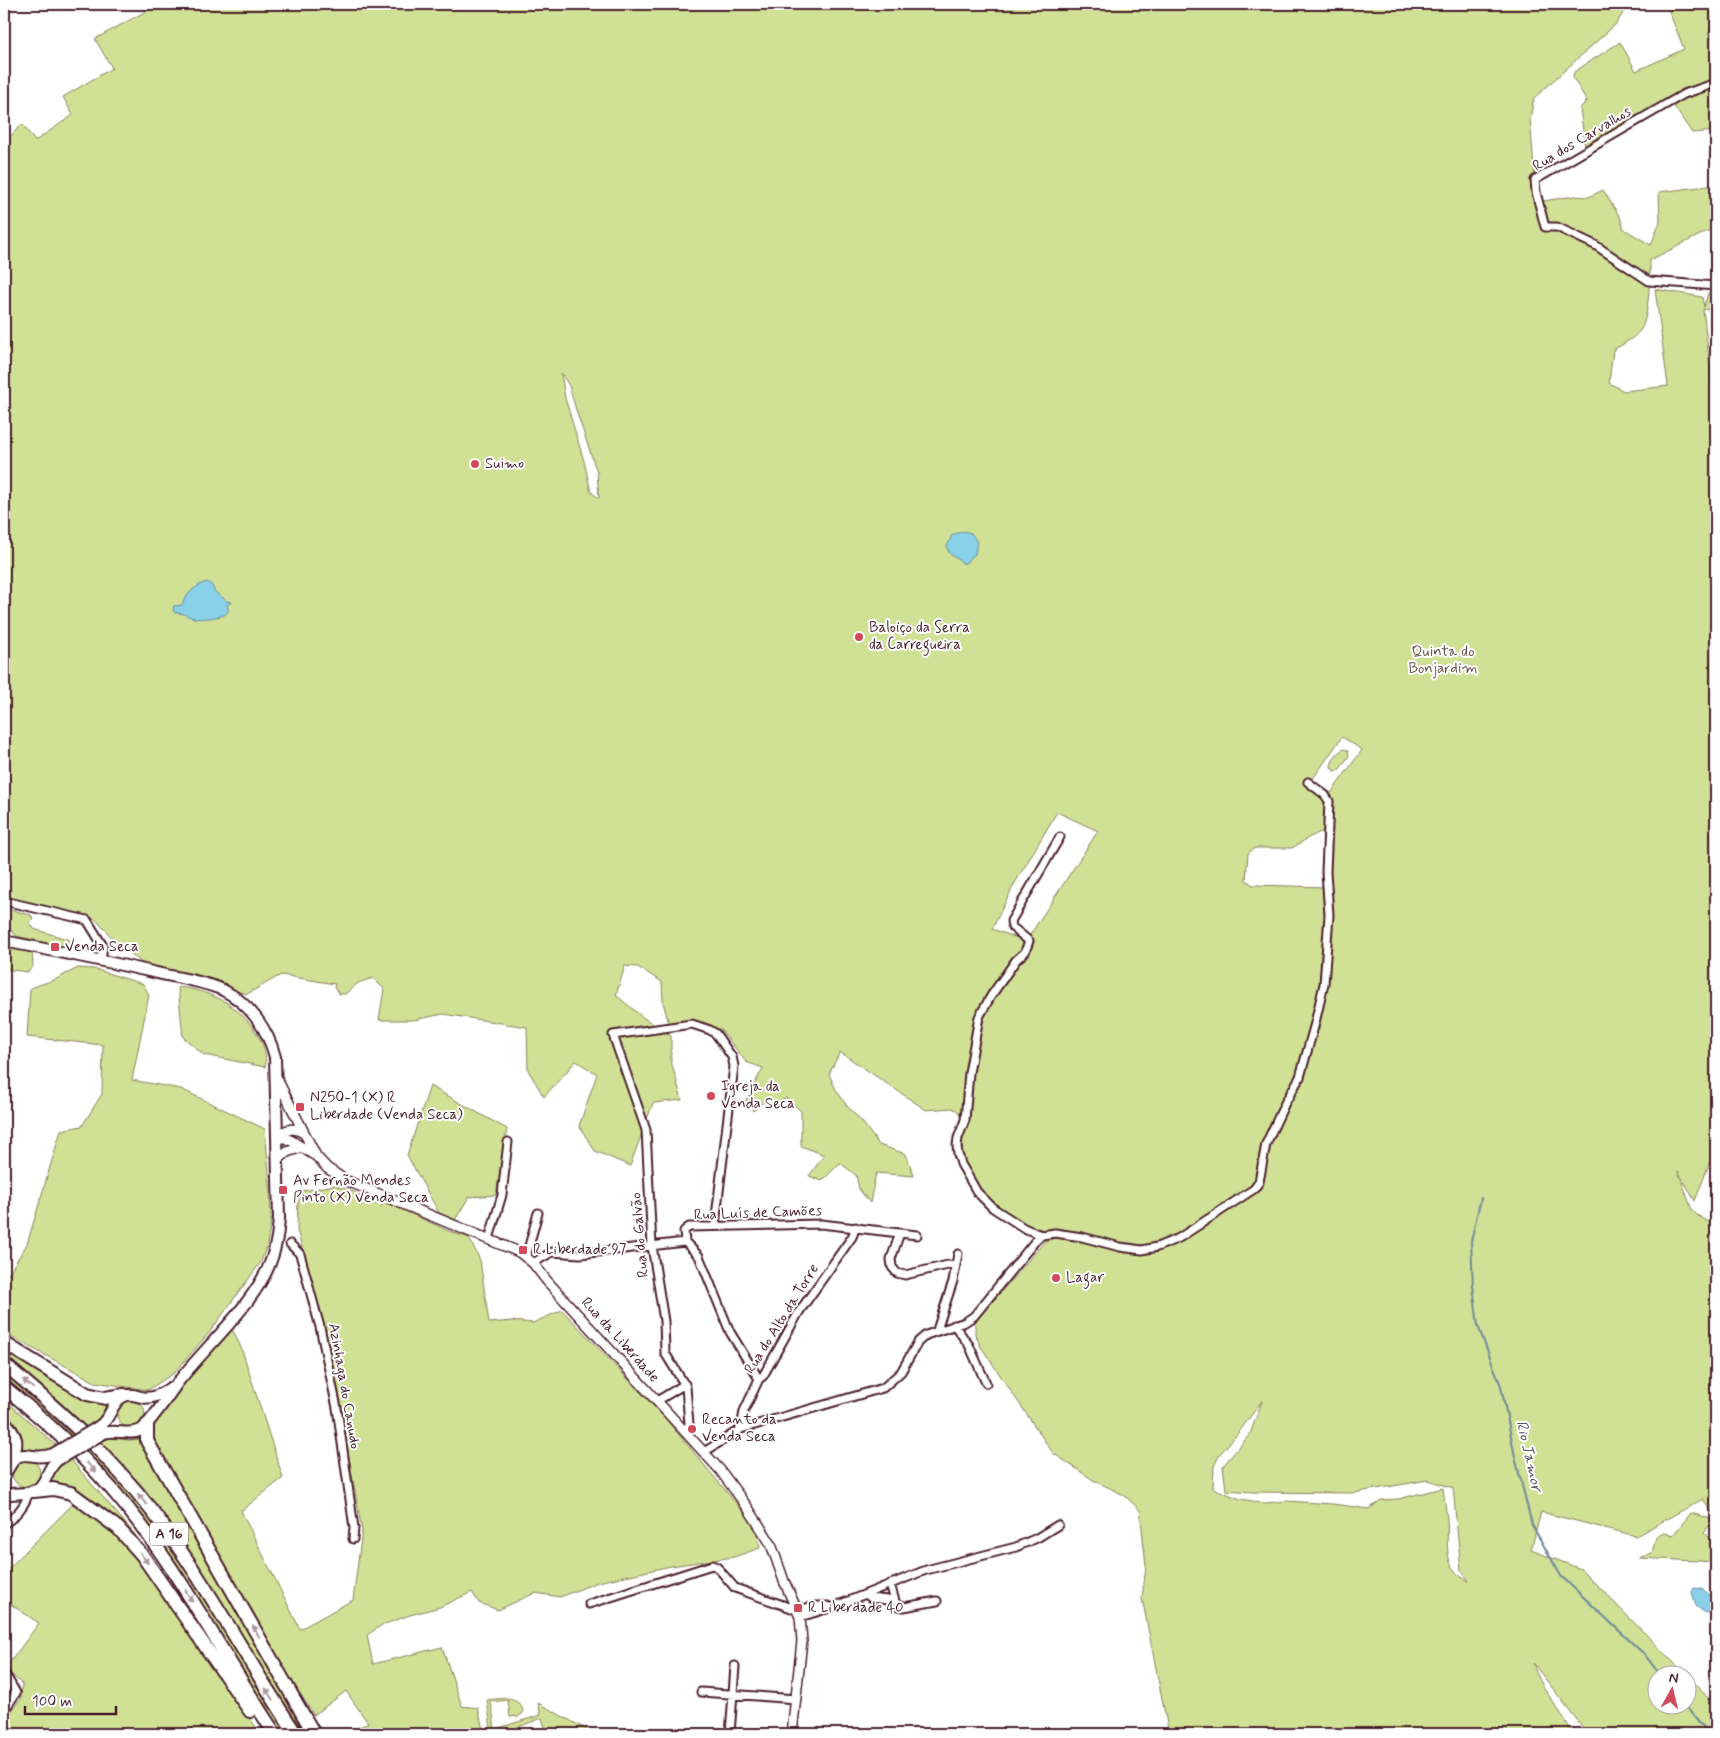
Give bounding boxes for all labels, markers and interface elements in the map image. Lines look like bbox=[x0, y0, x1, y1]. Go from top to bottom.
street label: Rua dos Carvalhos bbox=[1529, 102, 1635, 176]
place label: Suimo bbox=[485, 454, 524, 474]
marker: Suimo bbox=[469, 458, 481, 470]
place label: Baloiço da Serra da Carregueira bbox=[869, 618, 970, 656]
marker: Baloiço da Serra da Carregueira bbox=[853, 631, 865, 643]
park label: Quinta do Bonjardim bbox=[1408, 642, 1478, 679]
place label: Venda Seca bbox=[65, 937, 139, 957]
marker: Venda Seca bbox=[49, 941, 61, 953]
place label: Igreja da Venda Seca bbox=[721, 1077, 795, 1114]
place label: N250-1 (X) R Liberdade (Venda Seca) bbox=[310, 1088, 463, 1125]
marker: Igreja da Venda Seca bbox=[705, 1090, 717, 1102]
marker: N250-1 (X) R Liberdade (Venda Seca) bbox=[294, 1101, 306, 1113]
place label: Av Fernão Mendes Pinto (X) Venda Seca bbox=[293, 1171, 429, 1208]
marker: Av Fernão Mendes Pinto (X) Venda Seca bbox=[277, 1184, 289, 1196]
street label: Rua do Galvão bbox=[626, 1192, 654, 1278]
street label: Rua Luís de Camões bbox=[694, 1201, 823, 1225]
place label: R Liberdade 97 bbox=[533, 1240, 627, 1260]
marker: R Liberdade 97 bbox=[517, 1244, 529, 1256]
street label: Rua do Alto da Torre bbox=[740, 1260, 824, 1378]
place label: Lagar bbox=[1066, 1268, 1104, 1289]
marker: Lagar bbox=[1050, 1272, 1062, 1284]
street label: Rua da Liberdade bbox=[576, 1293, 664, 1387]
street label: Azinhaga do Canudo bbox=[323, 1322, 365, 1450]
one-way arrow bbox=[22, 1379, 34, 1390]
place label: Recanto da Venda Seca bbox=[702, 1410, 777, 1447]
water label: Rio Jamor bbox=[1511, 1418, 1548, 1496]
marker: Recanto da Venda Seca bbox=[686, 1423, 698, 1435]
one-way arrow bbox=[85, 1460, 97, 1472]
one-way arrow bbox=[137, 1493, 148, 1506]
road number: A 16 bbox=[150, 1522, 188, 1546]
one-way arrow bbox=[139, 1551, 149, 1565]
one-way arrow bbox=[184, 1590, 193, 1603]
place label: R Liberdade 40 bbox=[808, 1598, 904, 1618]
marker: R Liberdade 40 bbox=[792, 1602, 804, 1614]
one-way arrow bbox=[251, 1624, 260, 1637]
north arrow bbox=[1648, 1666, 1698, 1716]
text: N bbox=[1668, 1669, 1680, 1688]
scale bar bbox=[25, 1683, 116, 1715]
one-way arrow bbox=[264, 1687, 274, 1700]
text: 100 m bbox=[32, 1692, 72, 1712]

